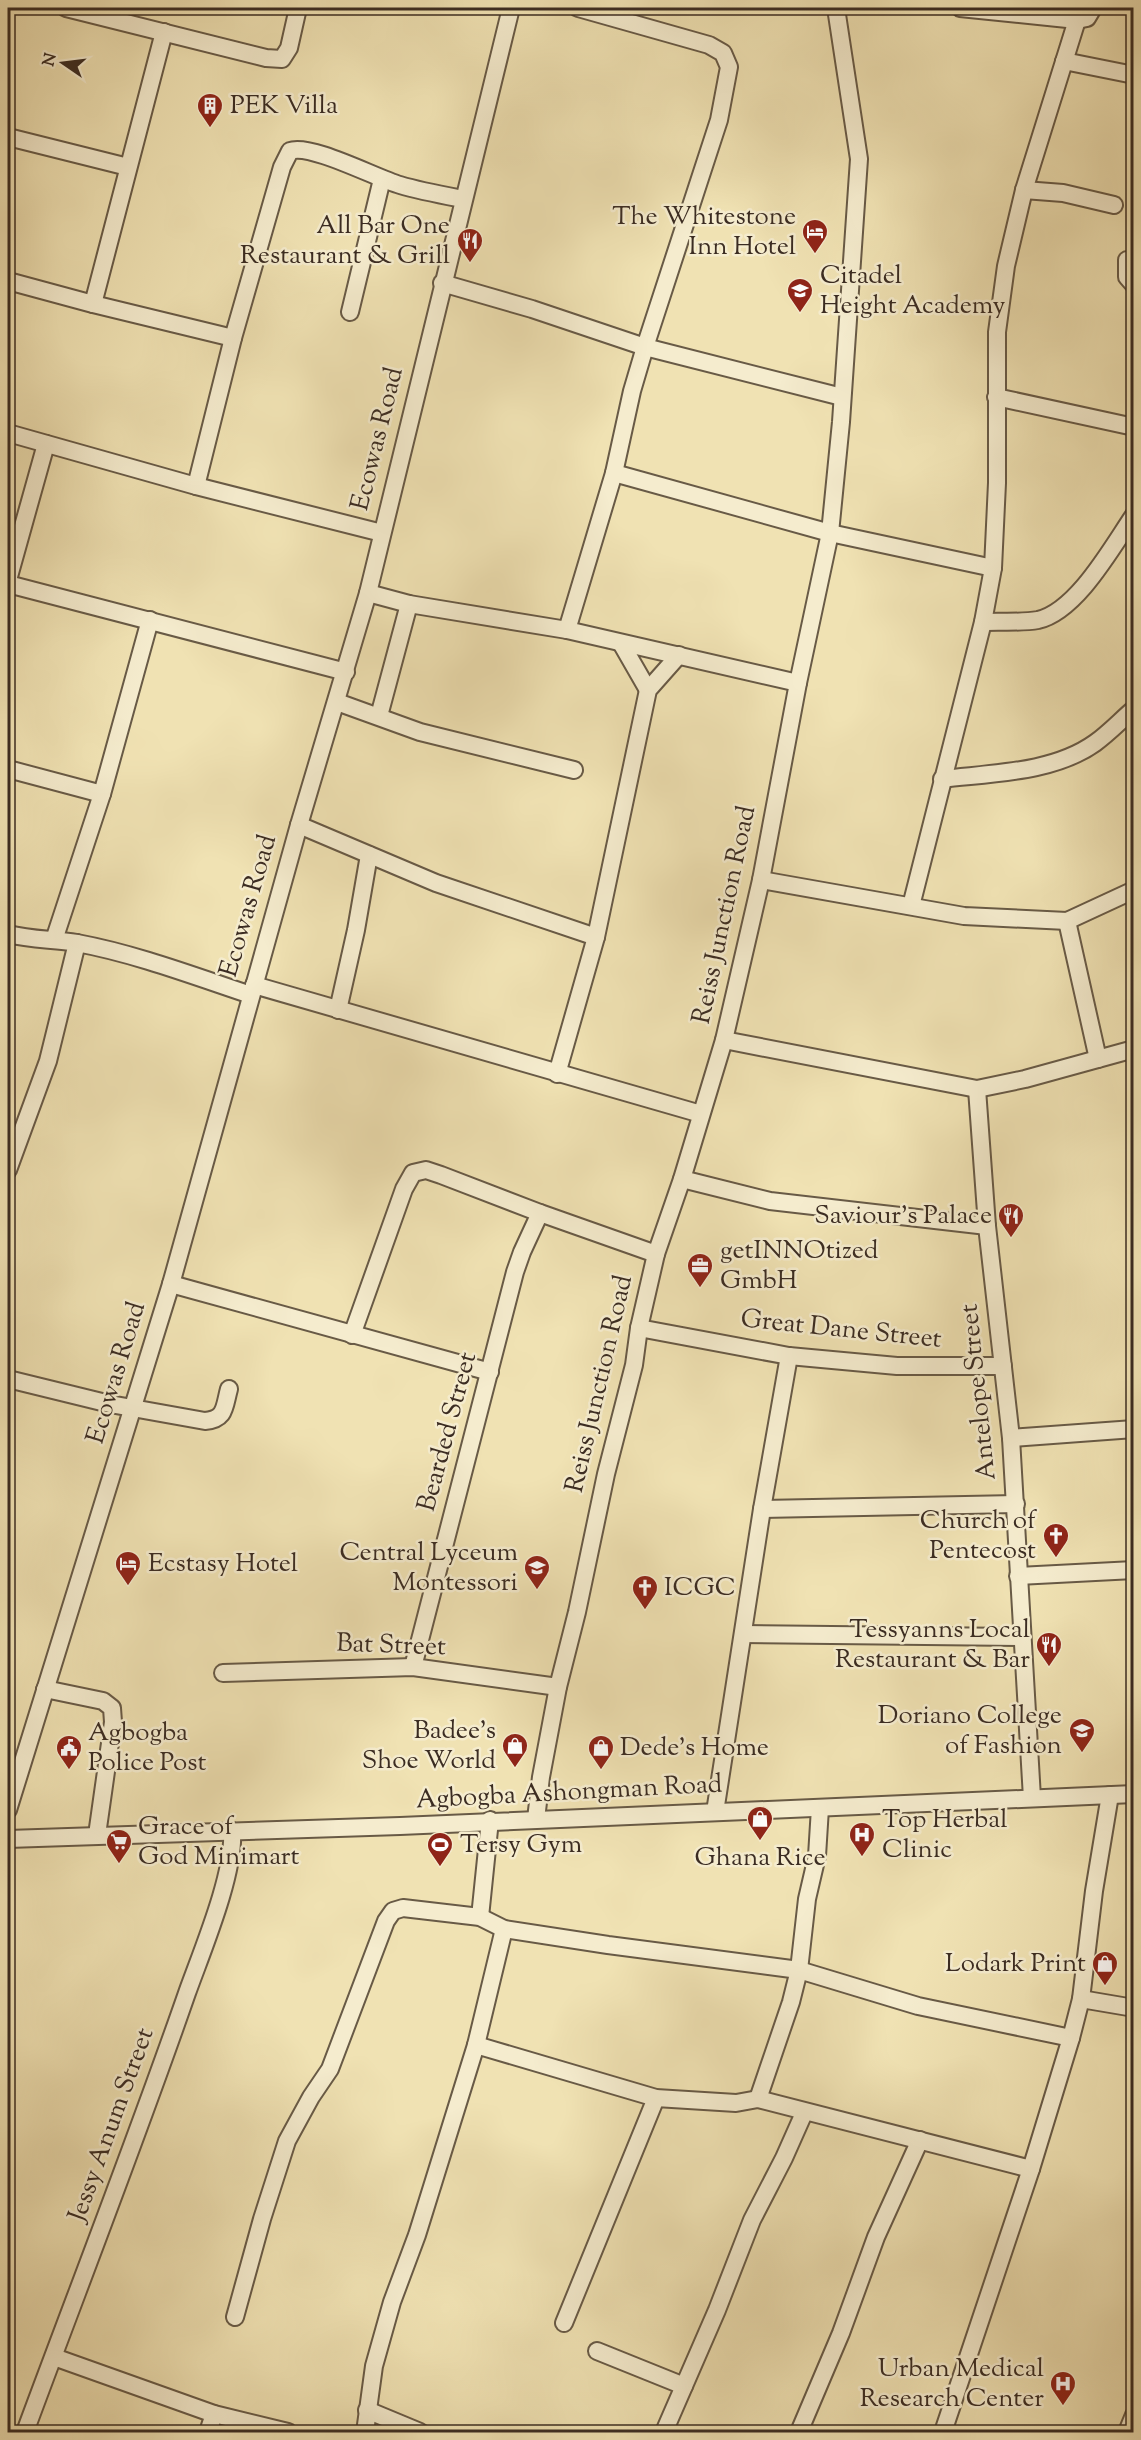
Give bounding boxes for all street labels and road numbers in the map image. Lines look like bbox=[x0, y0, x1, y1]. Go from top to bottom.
street label: Ecowas Road bbox=[342, 363, 414, 515]
street label: Reiss Junction Road bbox=[684, 802, 766, 1028]
street label: Ecowas Road bbox=[211, 830, 287, 982]
street label: Reiss Junction Road bbox=[557, 1271, 643, 1496]
street label: Ecowas Road bbox=[78, 1297, 156, 1448]
street label: Great Dane Street bbox=[739, 1301, 943, 1359]
street label: Antelope Street bbox=[951, 1302, 1007, 1482]
street label: Bearded Street bbox=[409, 1348, 487, 1516]
street label: Bat Street bbox=[336, 1626, 447, 1666]
street label: Agbogba Ashongman Road bbox=[415, 1766, 723, 1820]
street label: Jessy Anum Street bbox=[59, 2023, 164, 2229]

